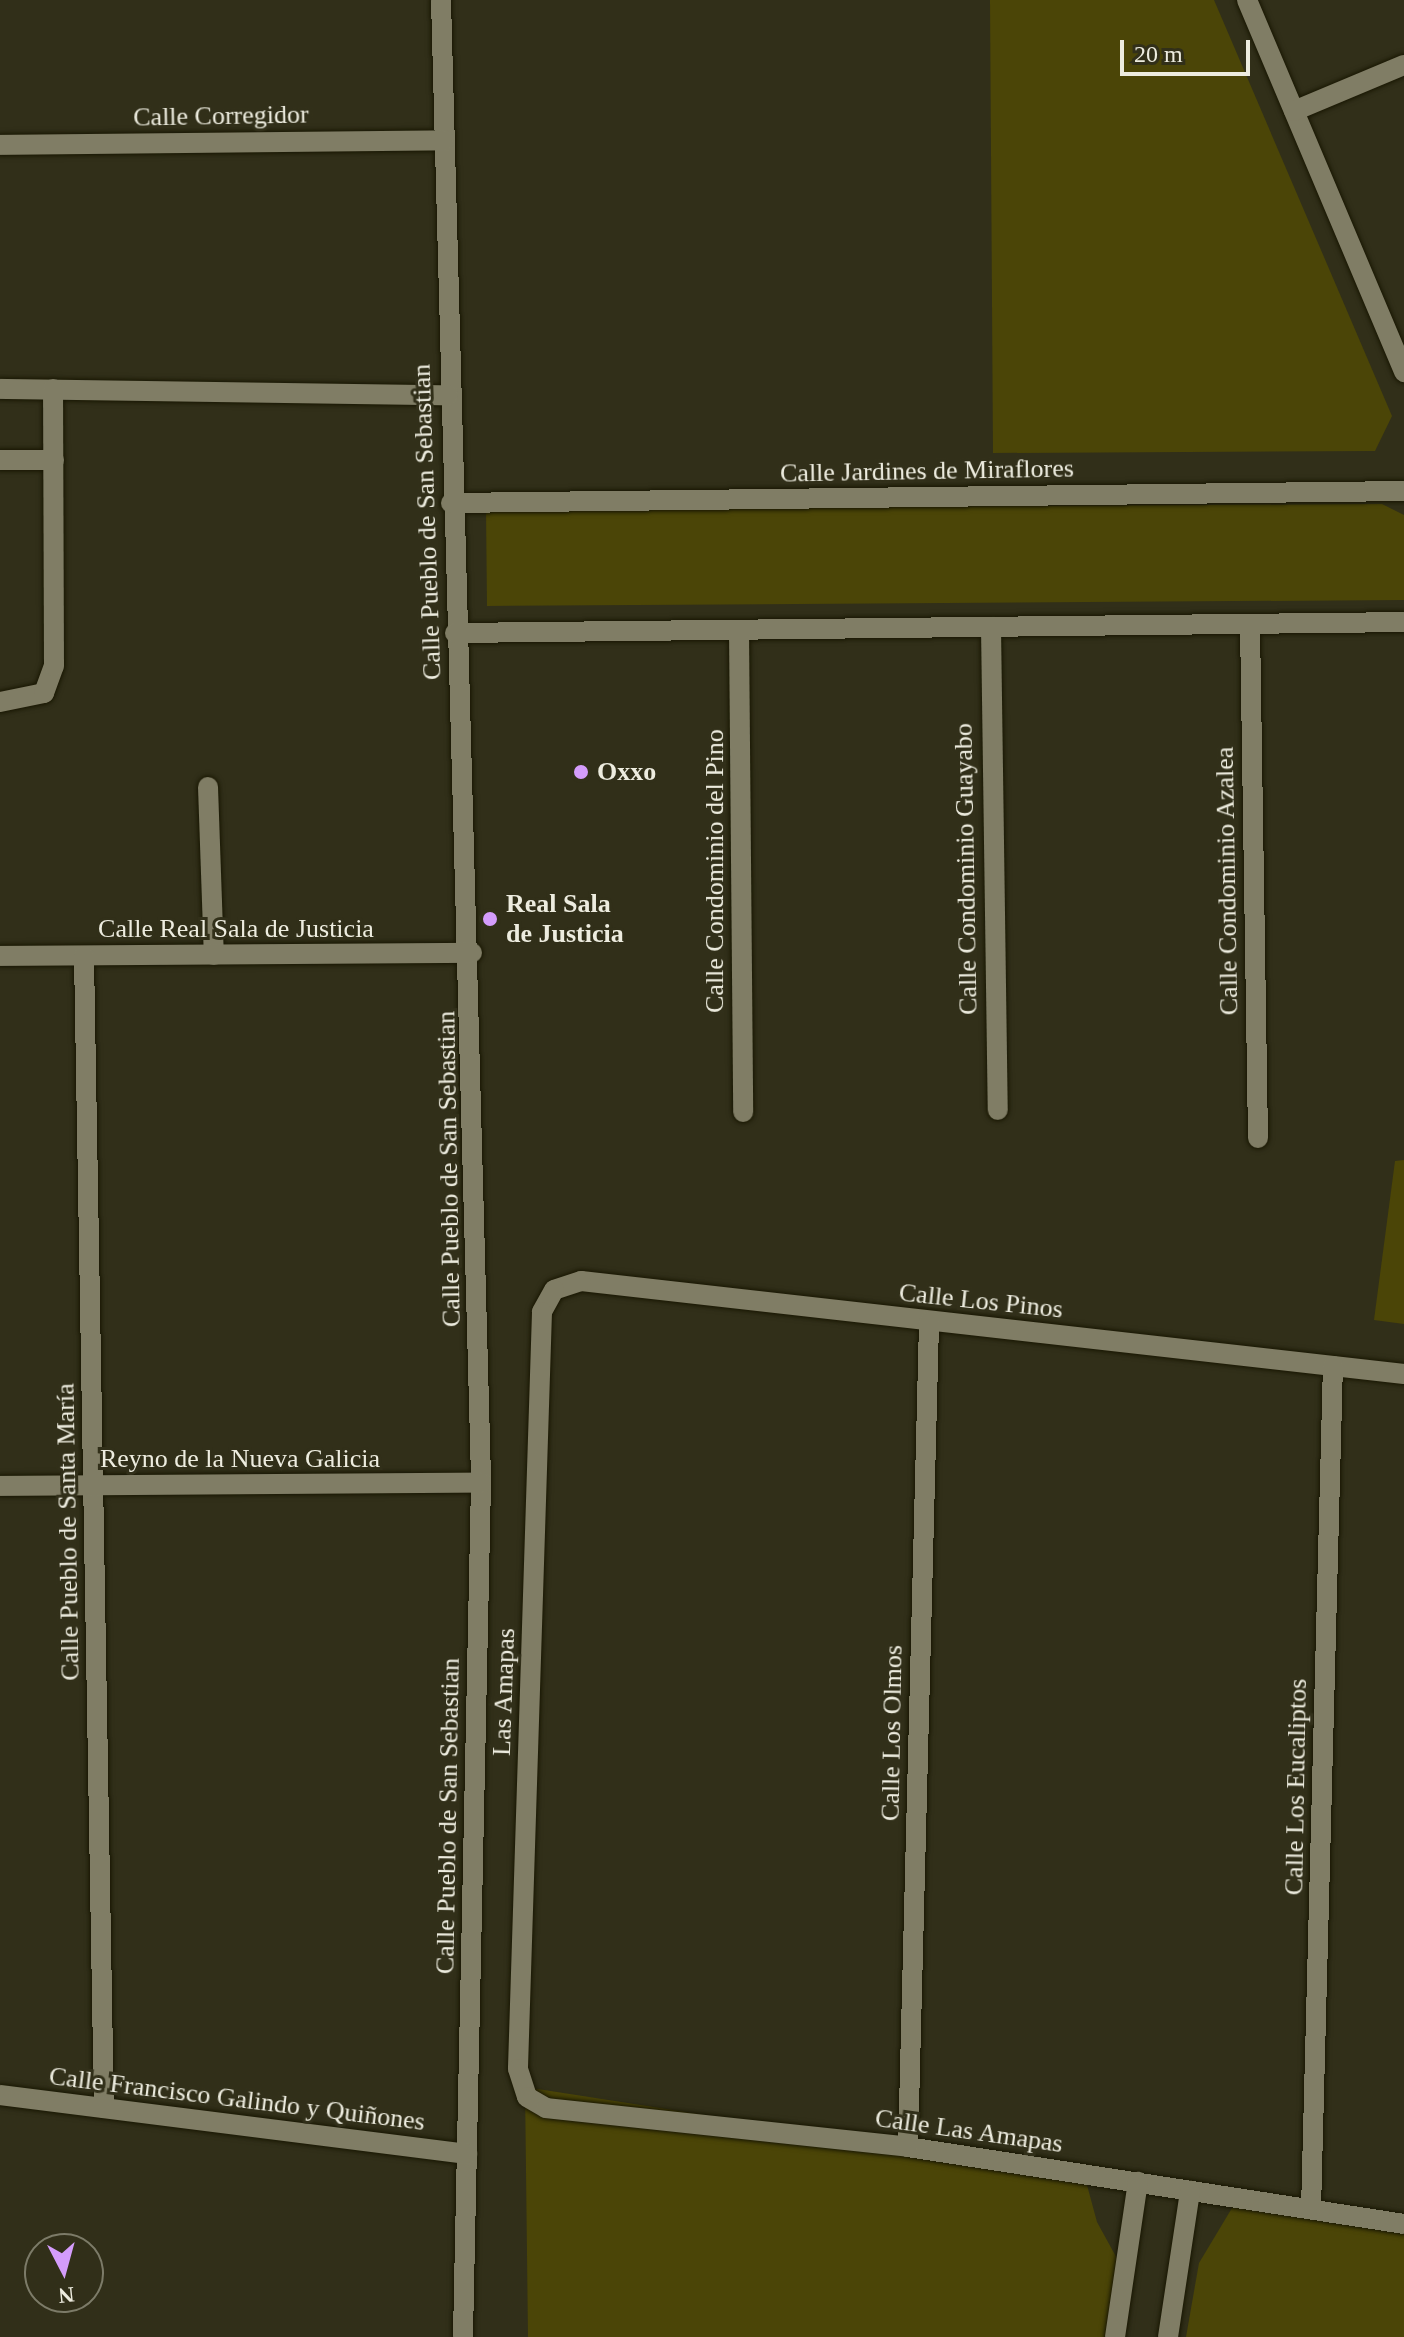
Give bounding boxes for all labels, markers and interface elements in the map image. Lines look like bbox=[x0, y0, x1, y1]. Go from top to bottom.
scale bar bbox=[1124, 24, 1254, 74]
text: 20 m bbox=[1134, 41, 1183, 67]
street label: Calle Corregidor bbox=[133, 99, 309, 133]
street label: Calle Pueblo de San Sebastian bbox=[406, 363, 448, 681]
street label: Calle Jardines de Miraflores bbox=[780, 453, 1074, 489]
street label: Calle Condominio Guayabo bbox=[948, 723, 984, 1015]
street label: Calle Condominio del Pino bbox=[699, 729, 731, 1013]
street label: Calle Condominio Azalea bbox=[1209, 746, 1245, 1016]
place label: Oxxo bbox=[597, 756, 656, 788]
marker: Oxxo bbox=[572, 763, 590, 781]
place label: Real Sala de Justicia bbox=[506, 888, 624, 950]
marker: Real Sala de Justicia bbox=[481, 910, 499, 928]
street label: Calle Real Sala de Justicia bbox=[98, 913, 374, 945]
street label: Calle Pueblo de San Sebastian bbox=[431, 1011, 467, 1327]
street label: Calle Los Pinos bbox=[897, 1277, 1065, 1325]
street label: Calle Pueblo de Santa María bbox=[50, 1383, 86, 1681]
street label: Reyno de la Nueva Galicia bbox=[100, 1443, 380, 1475]
street label: Las Amapas bbox=[486, 1627, 522, 1757]
street label: Calle Los Olmos bbox=[875, 1645, 909, 1821]
street label: Calle Pueblo de San Sebastian bbox=[430, 1658, 466, 1974]
street label: Calle Los Eucaliptos bbox=[1279, 1678, 1313, 1896]
street label: Calle Francisco Galindo y Quiñones bbox=[47, 2060, 427, 2138]
street label: Calle Las Amapas bbox=[872, 2102, 1066, 2160]
north arrow bbox=[24, 2233, 104, 2313]
text: N bbox=[57, 2282, 76, 2309]

